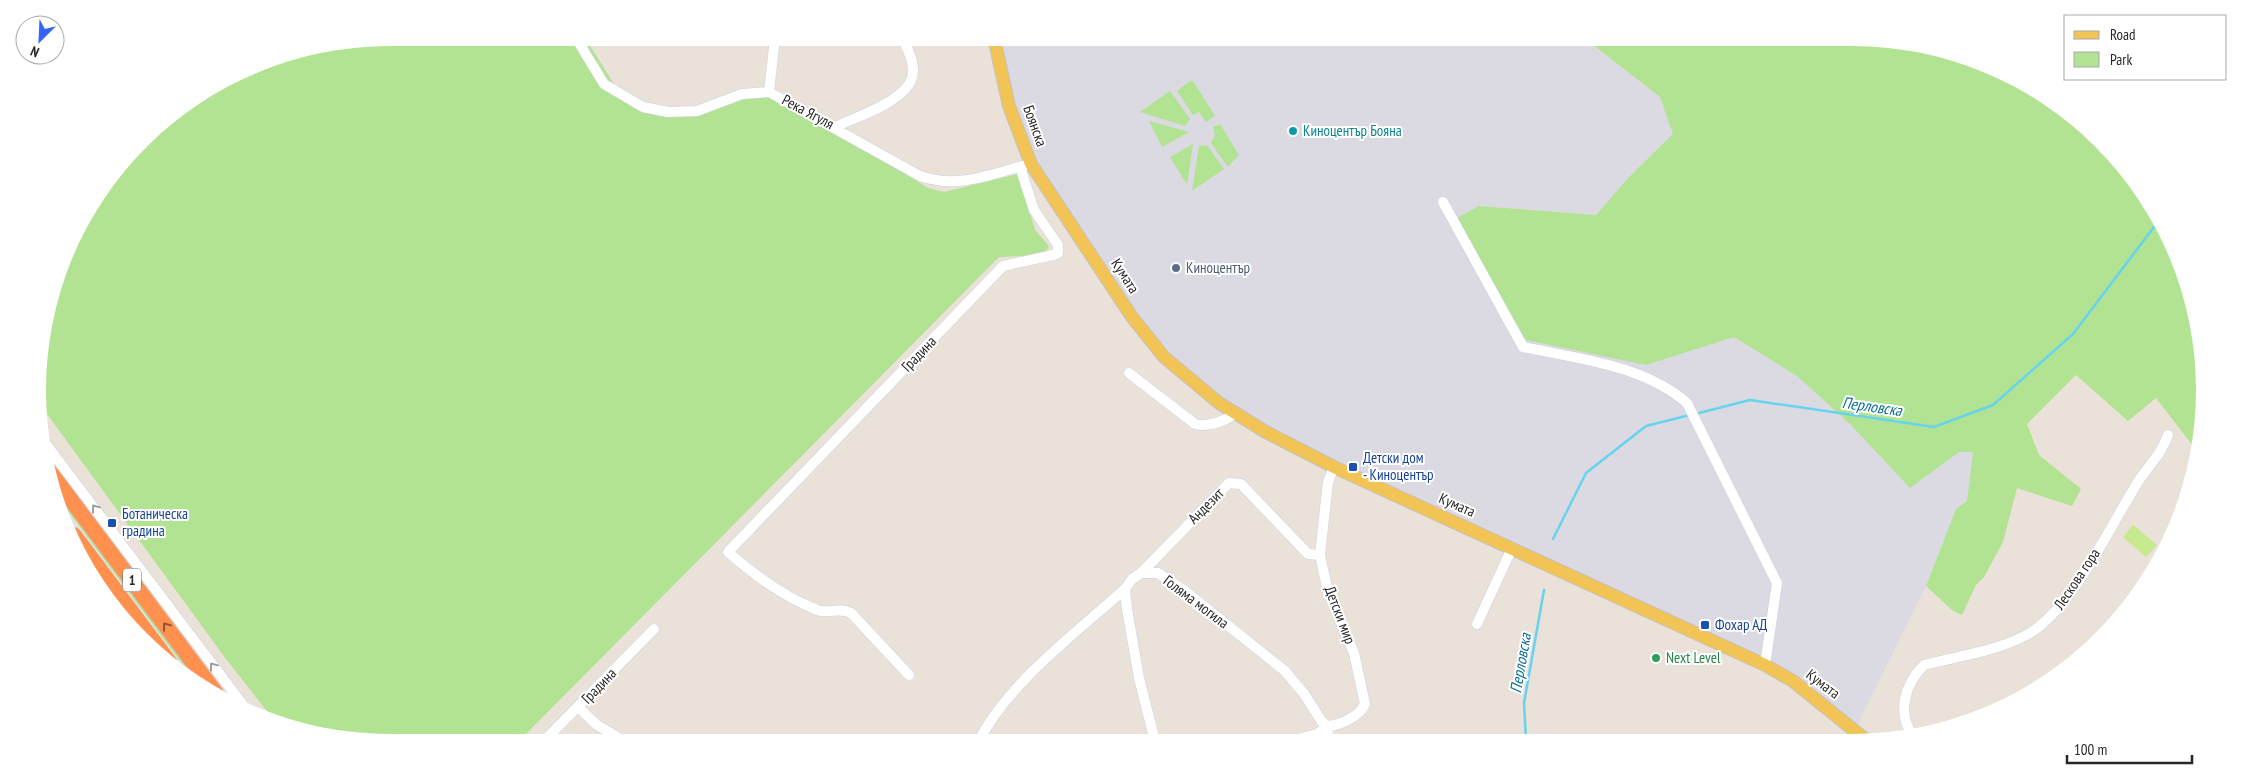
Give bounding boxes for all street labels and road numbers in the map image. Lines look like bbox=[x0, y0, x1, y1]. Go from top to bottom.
street label: Река Ягуля bbox=[779, 90, 838, 133]
street label: Боянска bbox=[1019, 103, 1052, 149]
street label: Кумата bbox=[1107, 255, 1144, 297]
street label: Градина bbox=[897, 332, 940, 375]
street label: Андезит bbox=[1184, 484, 1228, 528]
street label: Кумата bbox=[1436, 488, 1478, 521]
street label: Лескова гора bbox=[2049, 545, 2104, 614]
road number: 1 bbox=[123, 568, 141, 592]
street label: Голяма могила bbox=[1160, 571, 1233, 632]
street label: Детски мир bbox=[1321, 583, 1360, 646]
street label: Градина bbox=[577, 664, 620, 707]
street label: Кумата bbox=[1803, 665, 1844, 702]

